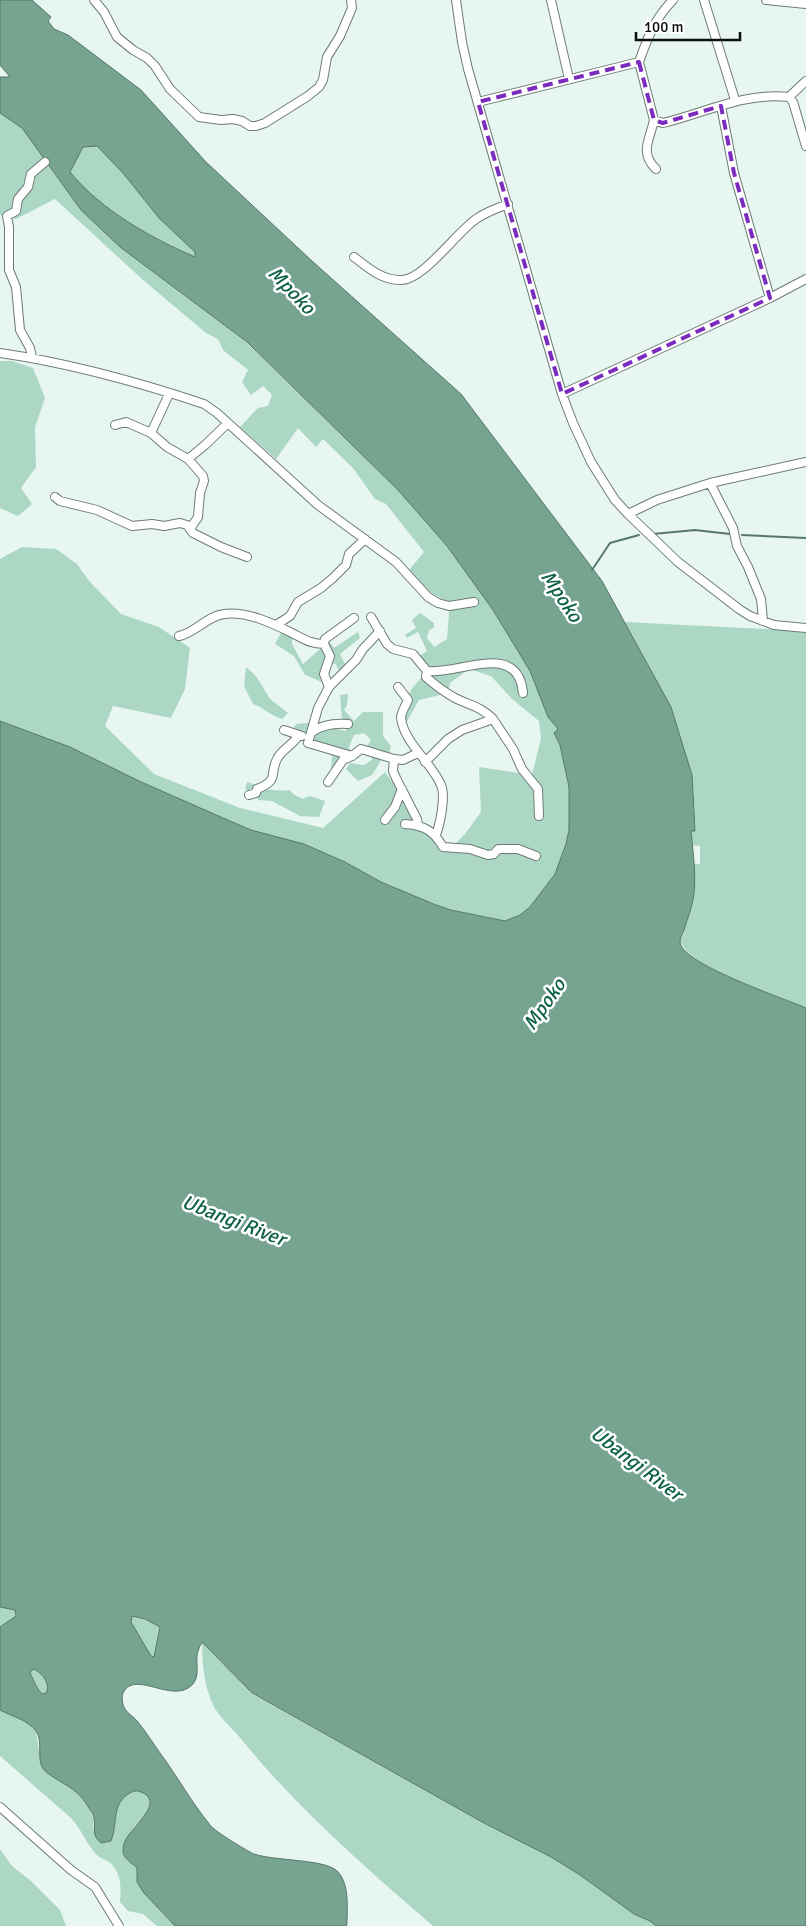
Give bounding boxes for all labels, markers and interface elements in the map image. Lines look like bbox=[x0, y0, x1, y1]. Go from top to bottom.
scale bar bbox=[636, 10, 740, 42]
text: 100 m bbox=[644, 18, 684, 36]
water label: Mpoko bbox=[263, 261, 322, 321]
water label: Mpoko bbox=[535, 566, 589, 628]
water label: Mpoko bbox=[518, 972, 572, 1035]
water label: Ubangi River bbox=[179, 1189, 292, 1253]
water label: Ubangi River bbox=[586, 1421, 690, 1508]

